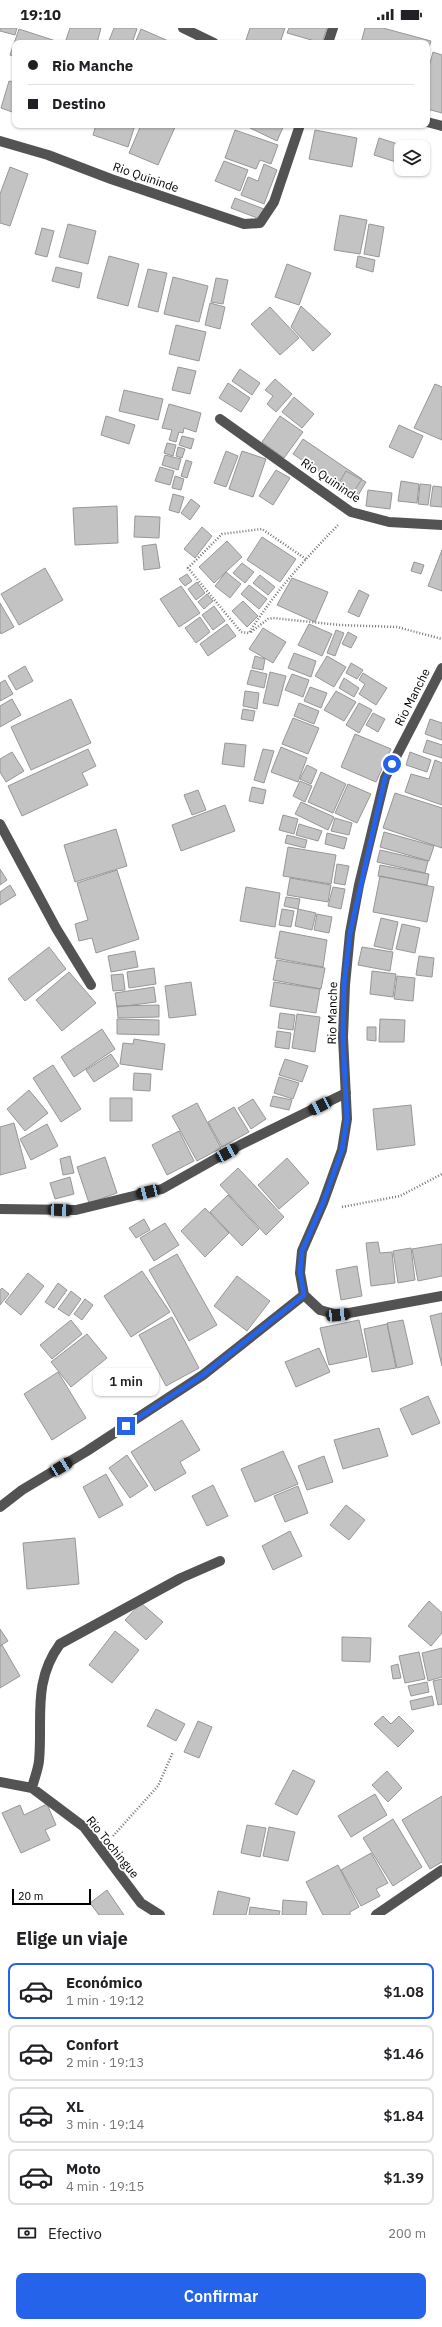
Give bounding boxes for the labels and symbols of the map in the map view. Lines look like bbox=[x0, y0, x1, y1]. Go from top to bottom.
street label: Rio Quininde bbox=[111, 159, 181, 195]
street label: Rio Quininde bbox=[298, 455, 364, 506]
street label: Rio Manche bbox=[391, 665, 433, 728]
route start bbox=[383, 755, 401, 773]
street label: Rio Manche bbox=[324, 981, 340, 1044]
car bbox=[307, 1095, 333, 1117]
car bbox=[214, 1142, 240, 1164]
car bbox=[135, 1183, 161, 1201]
car bbox=[48, 1204, 72, 1216]
car bbox=[325, 1308, 351, 1322]
callout: 1 min bbox=[93, 1368, 159, 1396]
route end bbox=[117, 1417, 135, 1435]
car bbox=[48, 1456, 74, 1478]
street label: Rio Tochingue bbox=[83, 1813, 143, 1881]
scale bar bbox=[12, 1887, 91, 1906]

